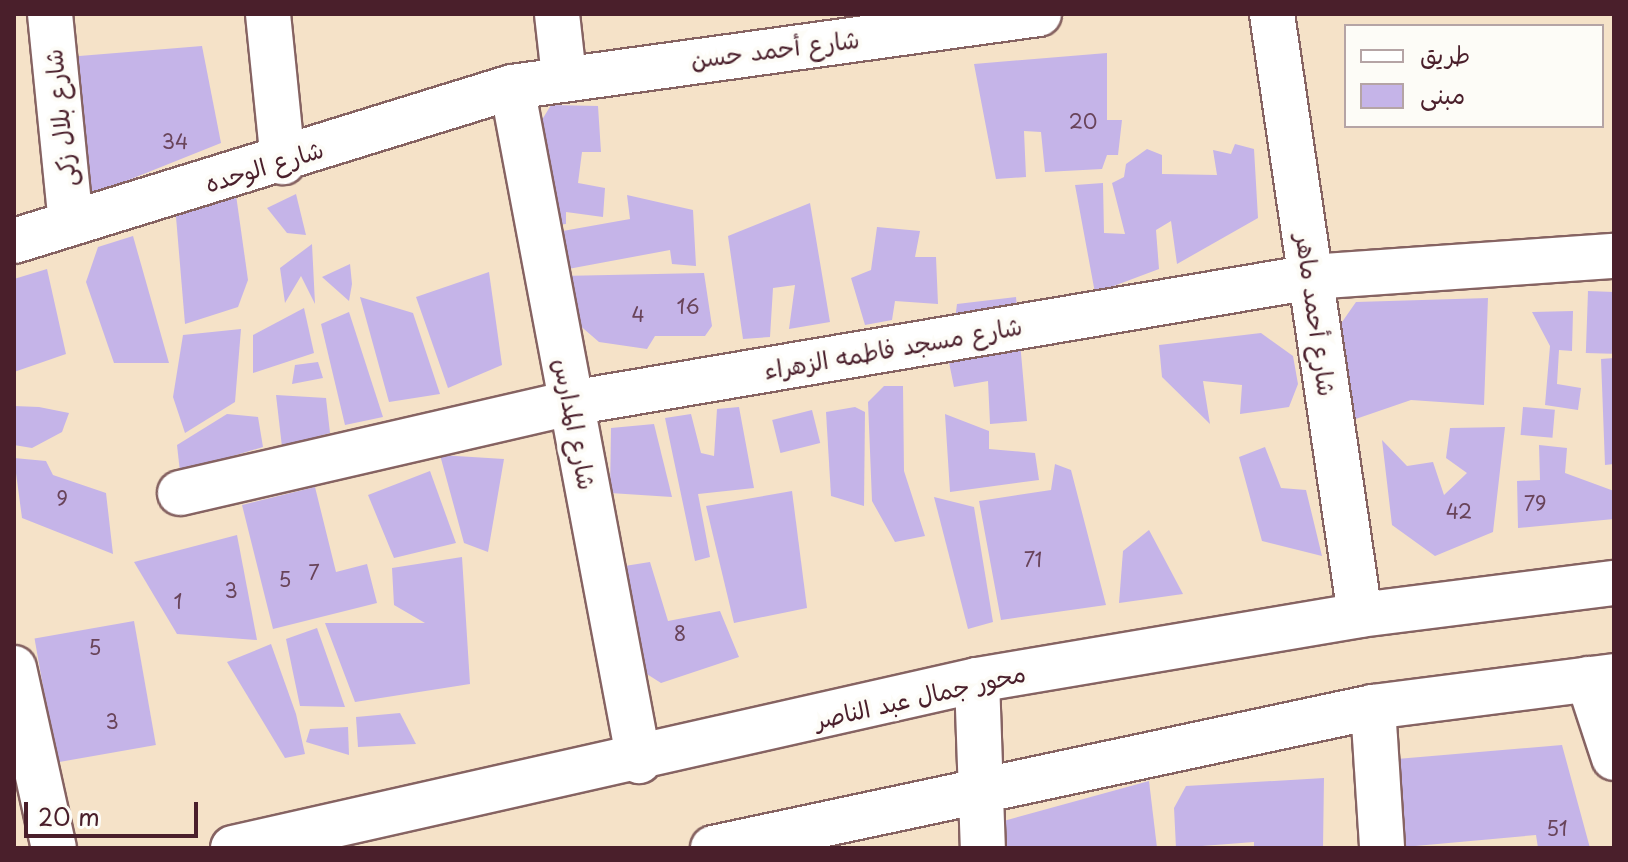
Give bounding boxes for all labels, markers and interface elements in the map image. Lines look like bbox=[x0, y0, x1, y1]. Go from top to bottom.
street label: شارع أحمد حسن bbox=[689, 24, 861, 74]
legend bbox=[1344, 24, 1604, 128]
text: طريق bbox=[1420, 36, 1470, 72]
street label: شارع بلال زكى bbox=[38, 48, 82, 188]
text: مبنى bbox=[1420, 76, 1465, 112]
house number: 20 bbox=[1069, 109, 1097, 133]
house number: 34 bbox=[162, 129, 188, 153]
street label: شارع الوحده bbox=[201, 134, 327, 198]
street label: شارع أحمد ماهر bbox=[1290, 232, 1342, 398]
house number: 16 bbox=[677, 294, 699, 318]
house number: 4 bbox=[631, 302, 645, 326]
street label: شارع مسجد فاطمه الزهراء bbox=[762, 311, 1024, 385]
street label: شارع المدارس bbox=[548, 356, 602, 492]
house number: 9 bbox=[56, 486, 68, 510]
house number: 79 bbox=[1524, 491, 1546, 515]
house number: 42 bbox=[1446, 499, 1472, 523]
house number: 71 bbox=[1024, 547, 1042, 571]
house number: 7 bbox=[308, 560, 320, 584]
house number: 5 bbox=[279, 567, 291, 591]
house number: 3 bbox=[224, 578, 238, 602]
house number: 1 bbox=[174, 589, 182, 613]
house number: 8 bbox=[674, 621, 686, 645]
house number: 5 bbox=[89, 635, 101, 659]
street label: محور جمال عبد الناصر bbox=[812, 658, 1028, 734]
house number: 3 bbox=[105, 709, 119, 733]
scale bar bbox=[28, 786, 202, 836]
text: 20 m bbox=[38, 798, 100, 834]
house number: 51 bbox=[1546, 816, 1568, 840]

